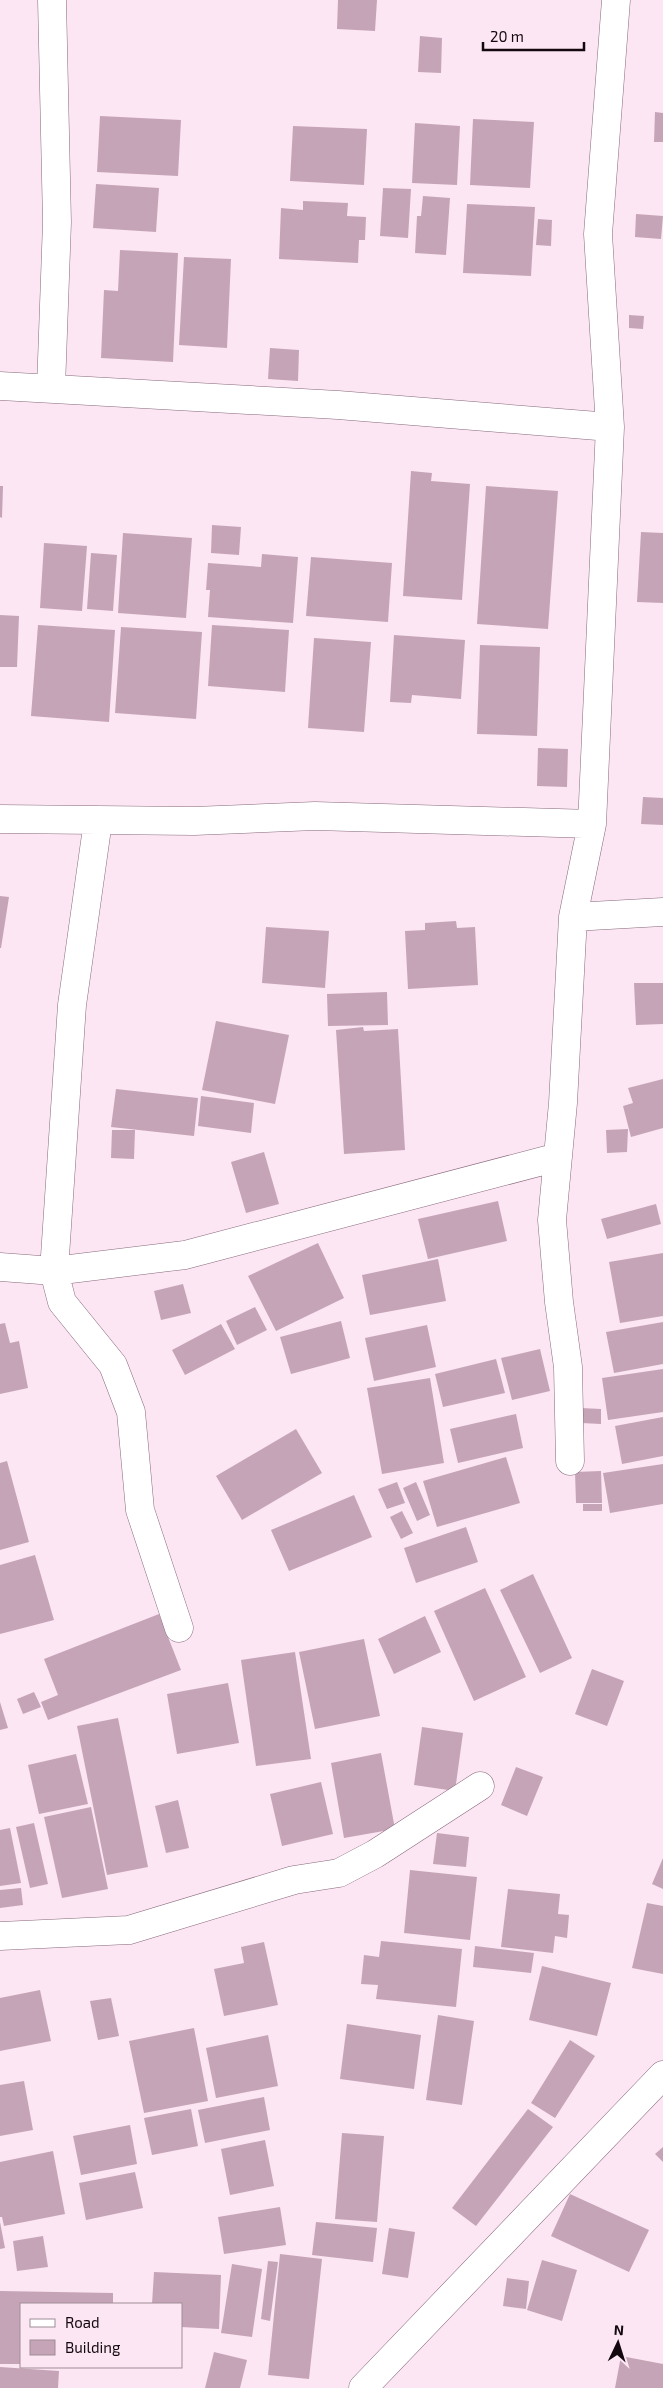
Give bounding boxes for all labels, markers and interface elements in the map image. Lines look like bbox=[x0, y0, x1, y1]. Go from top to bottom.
scale bar bbox=[483, 20, 584, 52]
text: 20 m bbox=[490, 27, 524, 45]
legend bbox=[20, 2303, 182, 2368]
text: Road bbox=[65, 2313, 100, 2331]
north arrow bbox=[593, 2318, 643, 2368]
text: N bbox=[613, 2321, 625, 2338]
text: Building bbox=[65, 2338, 121, 2356]

